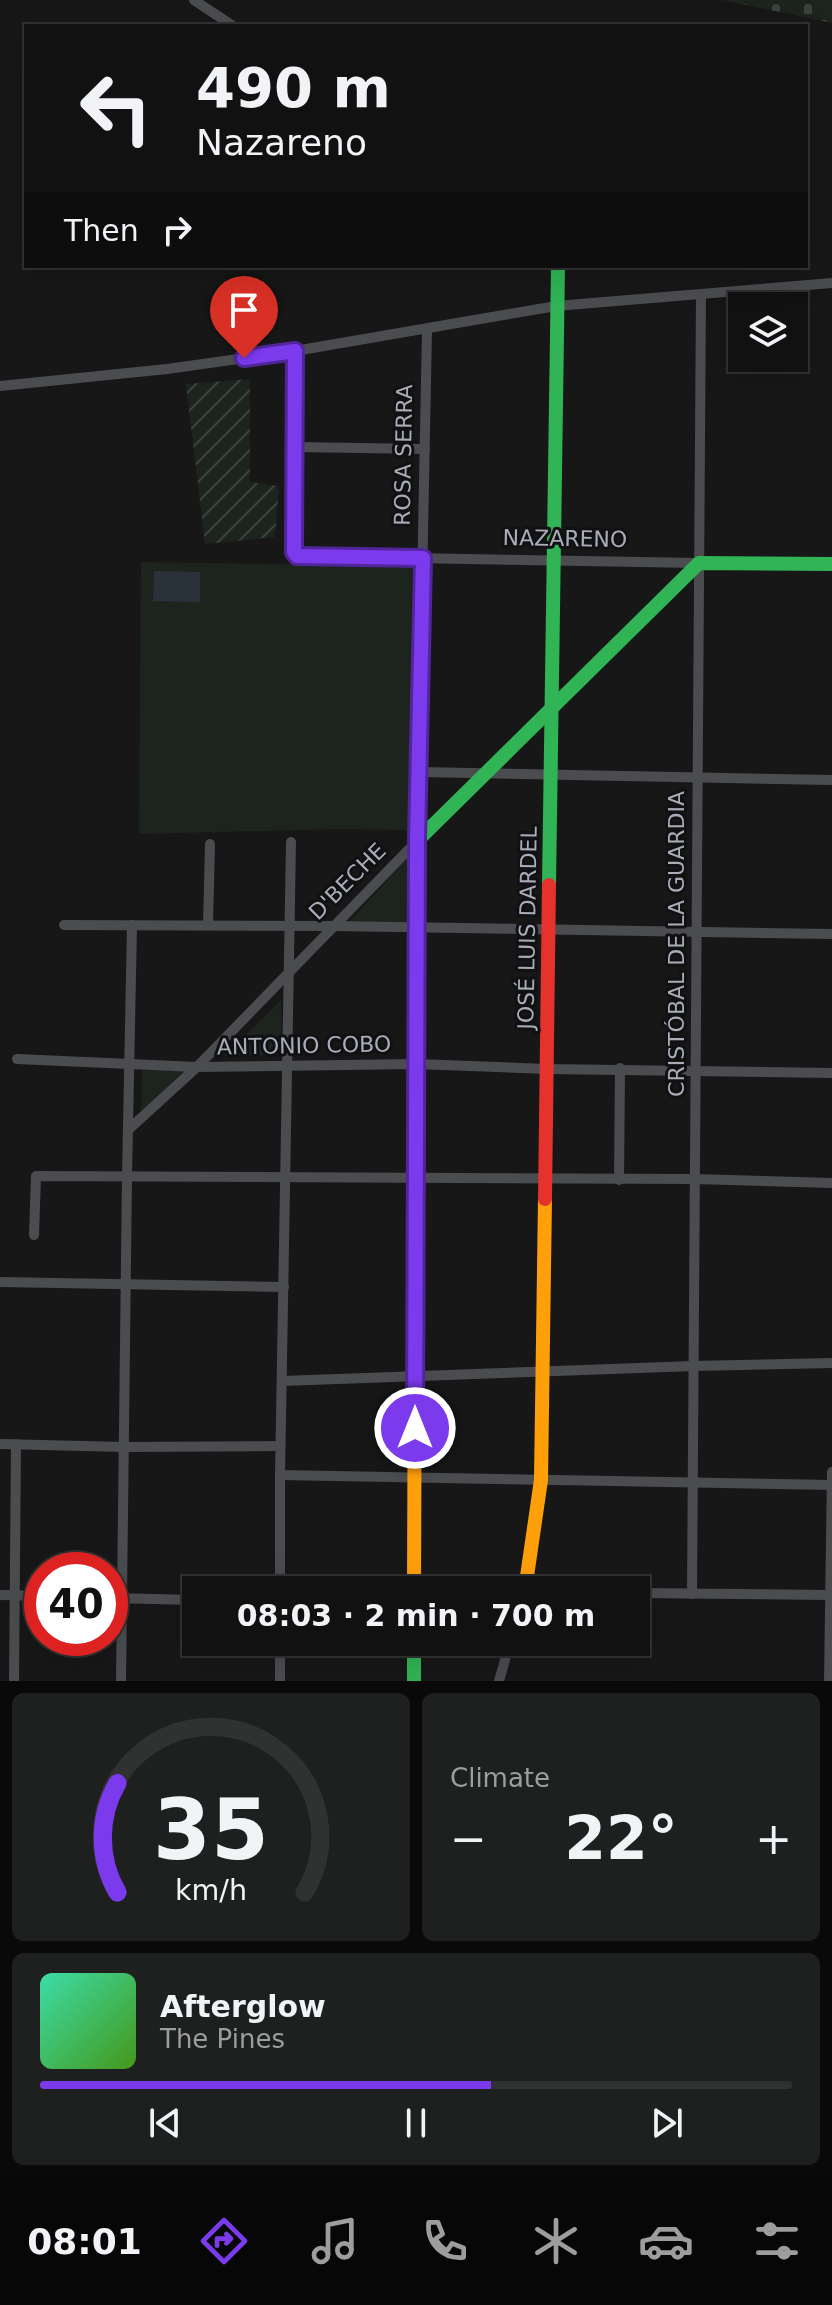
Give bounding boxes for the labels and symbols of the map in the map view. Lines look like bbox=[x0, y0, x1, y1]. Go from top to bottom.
pin bbox=[210, 276, 278, 358]
street label: ROSA SERRA bbox=[390, 384, 417, 526]
street label: NAZARENO bbox=[502, 525, 627, 552]
street label: CRISTÓBAL DE LA GUARDIA bbox=[664, 791, 689, 1097]
street label: JOSÉ LUIS DARDEL bbox=[513, 825, 542, 1032]
street label: D'BECHE bbox=[304, 838, 391, 925]
street label: ANTONIO COBO bbox=[217, 1031, 391, 1060]
position arrow bbox=[373, 1386, 457, 1470]
speed limit sign: 40 bbox=[24, 1552, 128, 1656]

